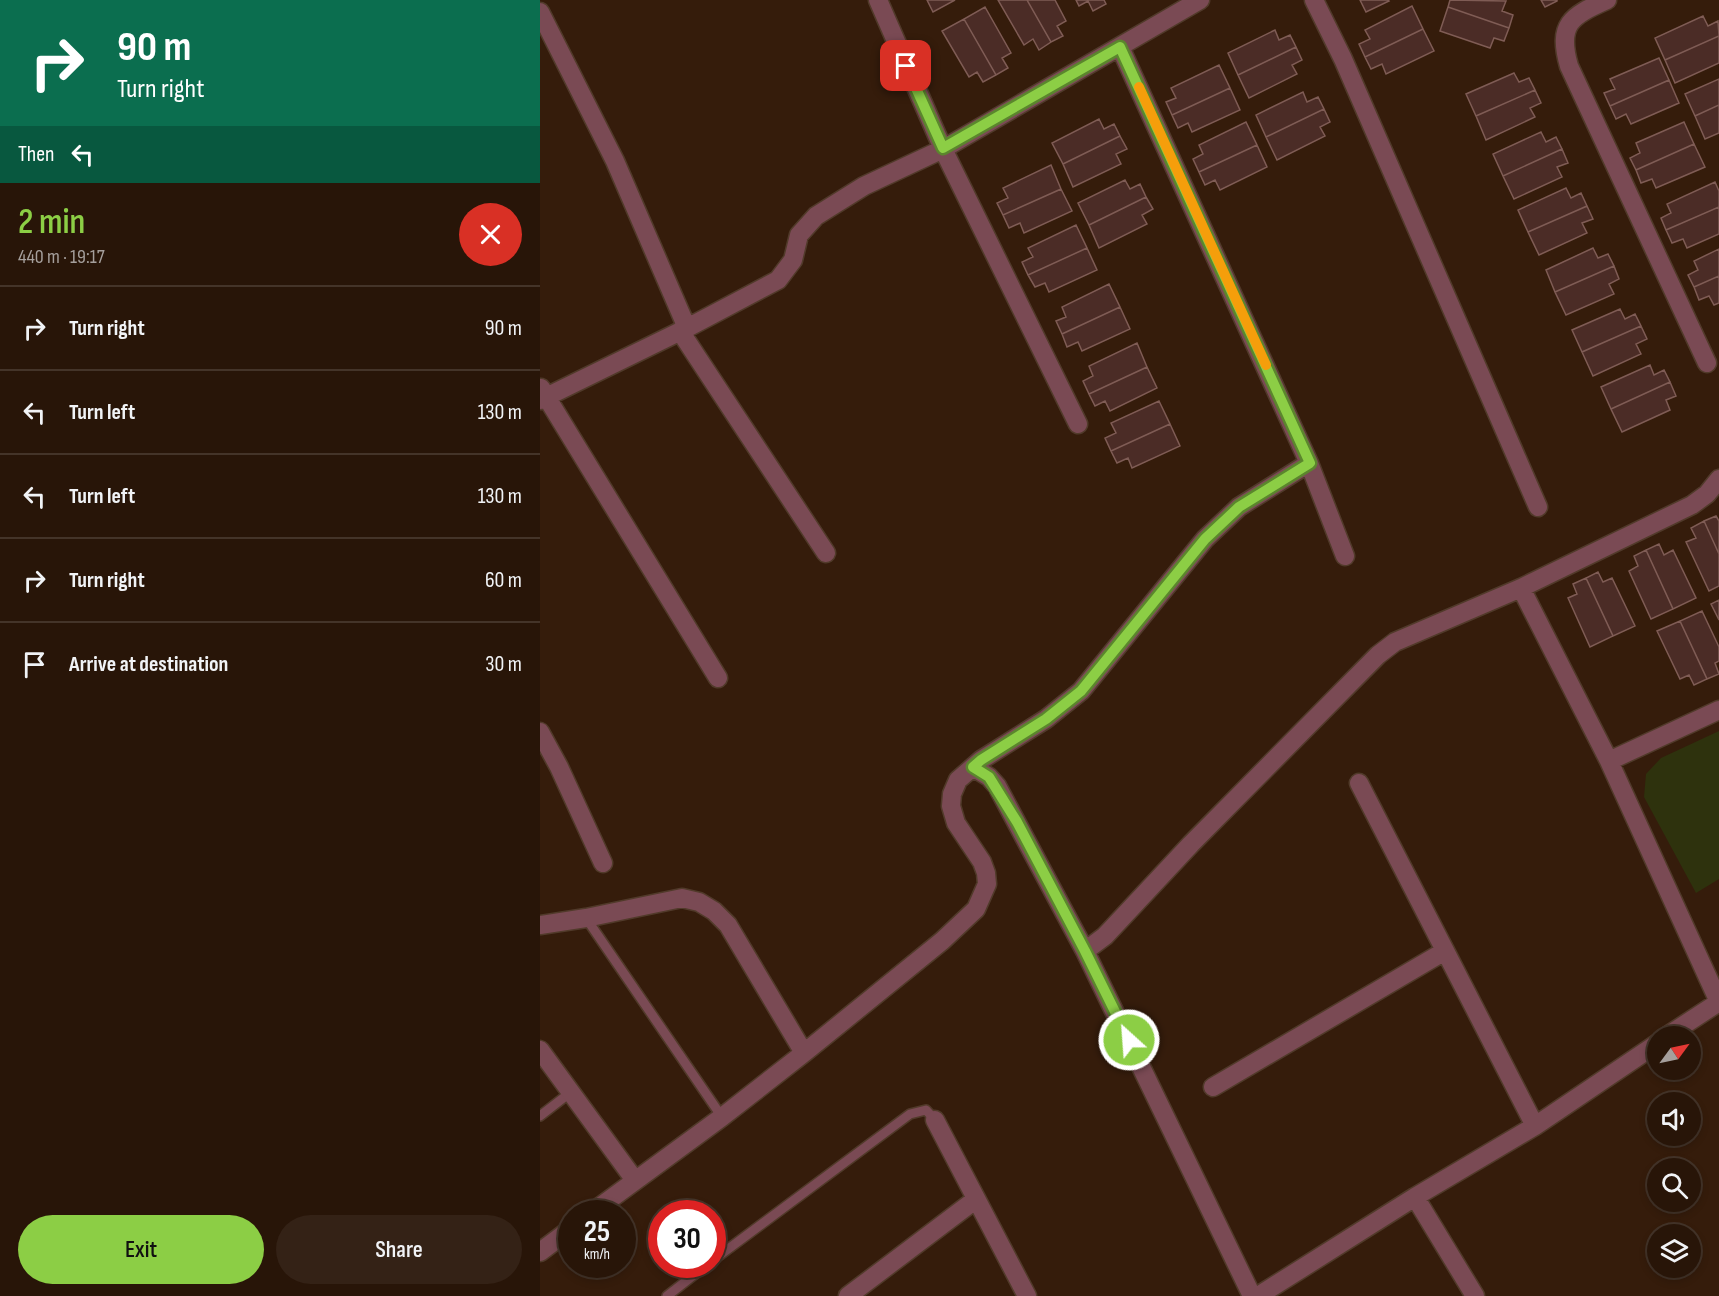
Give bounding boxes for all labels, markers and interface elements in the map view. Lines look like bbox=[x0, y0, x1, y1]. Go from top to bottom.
text: 90 m bbox=[117, 22, 191, 73]
icon: right bbox=[18, 24, 96, 102]
pin bbox=[880, 40, 931, 91]
icon: arrive bbox=[889, 49, 922, 82]
text: Turn right bbox=[117, 73, 204, 105]
icon: left bbox=[66, 138, 99, 171]
text: Then bbox=[18, 141, 54, 168]
text: 2 min bbox=[18, 201, 85, 244]
button: close bbox=[459, 203, 522, 266]
text: 440 m · 19:17 bbox=[18, 245, 105, 269]
icon: right bbox=[18, 312, 51, 345]
text: Turn right bbox=[69, 315, 145, 342]
text: 90 m bbox=[485, 315, 522, 342]
icon: left bbox=[18, 396, 51, 429]
text: Turn left bbox=[69, 399, 135, 426]
text: 130 m bbox=[478, 399, 522, 426]
icon: left bbox=[18, 480, 51, 513]
text: Turn left bbox=[69, 483, 135, 510]
text: 130 m bbox=[478, 483, 522, 510]
icon: right bbox=[18, 564, 51, 597]
text: Turn right bbox=[69, 567, 145, 594]
text: 60 m bbox=[485, 567, 522, 594]
icon: arrive bbox=[18, 648, 51, 681]
text: Arrive at destination bbox=[69, 651, 228, 678]
text: 30 m bbox=[485, 651, 522, 678]
position arrow bbox=[1097, 1008, 1161, 1072]
north arrow bbox=[1647, 1026, 1701, 1080]
map controls bbox=[1647, 1026, 1701, 1278]
button: sound bbox=[1647, 1092, 1701, 1146]
button: search bbox=[1647, 1158, 1701, 1212]
speed limit sign: 30 bbox=[648, 1200, 726, 1278]
text: 25 bbox=[584, 1214, 610, 1250]
button: Exit bbox=[18, 1215, 264, 1284]
button: Share bbox=[276, 1215, 522, 1284]
button: layers bbox=[1647, 1224, 1701, 1278]
text: km/h bbox=[584, 1245, 610, 1264]

